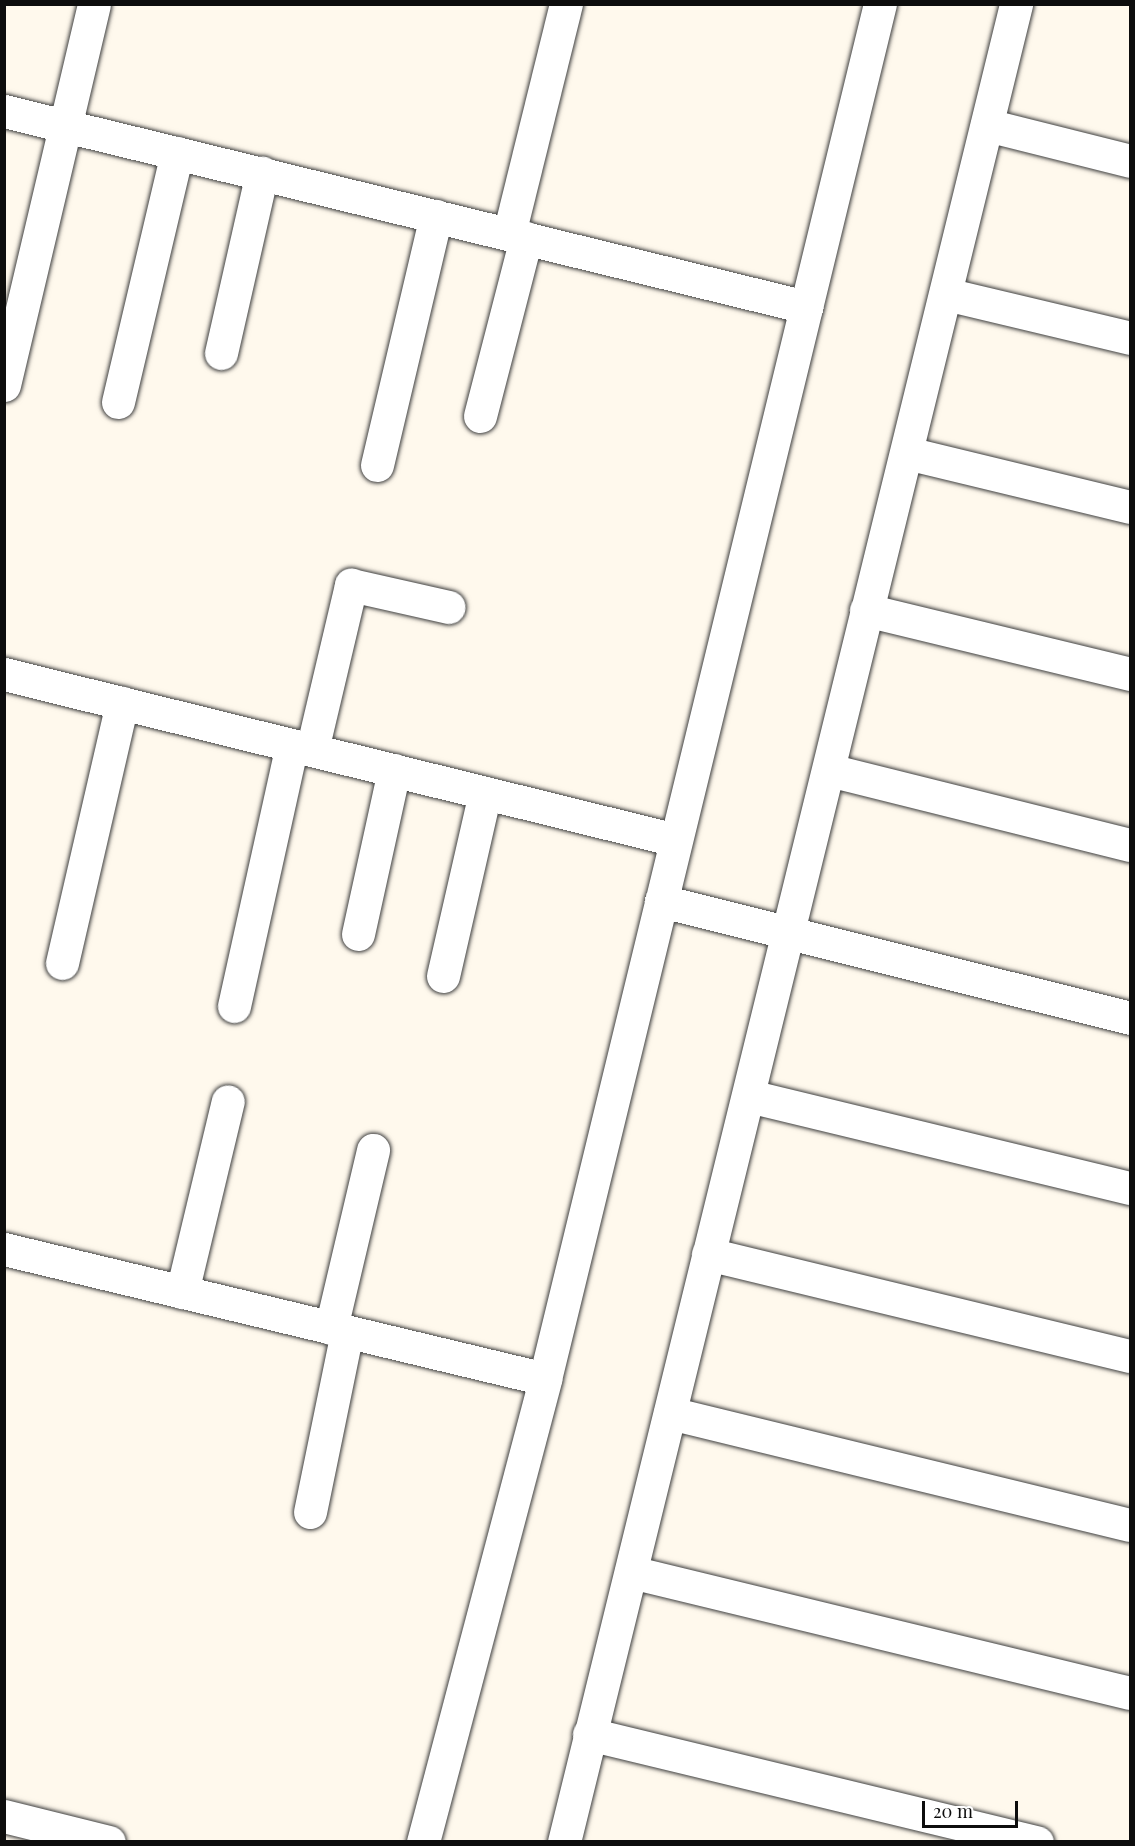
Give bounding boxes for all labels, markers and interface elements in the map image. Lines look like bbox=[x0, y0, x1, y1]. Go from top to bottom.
scale bar bbox=[925, 1789, 1021, 1827]
text: 20 m bbox=[933, 1799, 973, 1823]

